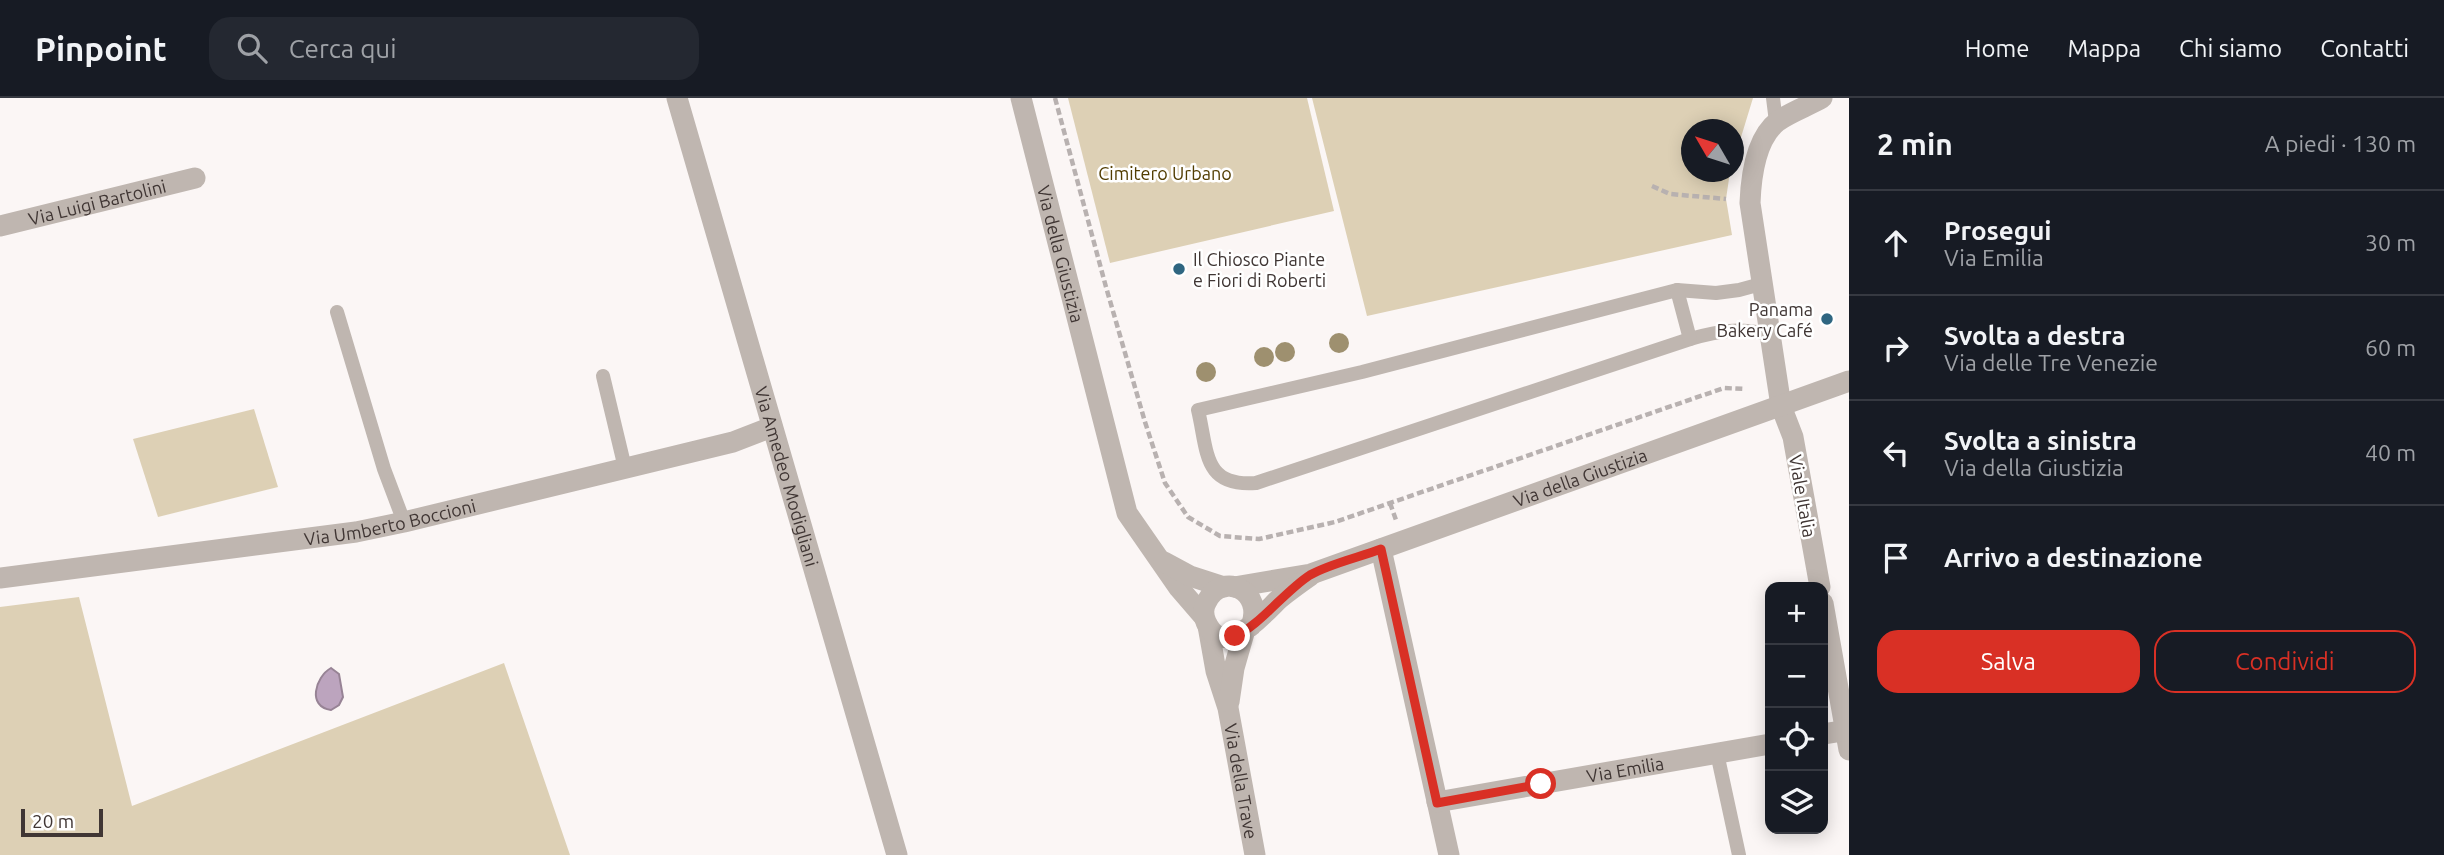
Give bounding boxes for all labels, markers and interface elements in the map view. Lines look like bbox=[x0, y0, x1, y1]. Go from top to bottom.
search box bbox=[209, 17, 699, 80]
icon: search bbox=[233, 29, 271, 67]
text: Pinpoint bbox=[35, 30, 167, 67]
text: Cerca qui bbox=[289, 34, 397, 63]
text: Home bbox=[1965, 35, 2029, 62]
text: Mappa bbox=[2067, 35, 2141, 62]
text: Chi siamo bbox=[2179, 35, 2282, 62]
text: Contatti bbox=[2320, 35, 2409, 62]
north arrow bbox=[1681, 119, 1744, 182]
text: 2 min bbox=[1877, 127, 1953, 161]
text: A piedi · 130 m bbox=[2265, 131, 2416, 156]
park label: Cimitero Urbano bbox=[1098, 163, 1232, 183]
street label: Via Luigi Bartolini bbox=[26, 175, 168, 229]
street label: Via della Giustizia bbox=[1034, 183, 1088, 325]
text: Prosegui bbox=[1944, 216, 2052, 245]
icon: ahead bbox=[1877, 224, 1915, 262]
text: 30 m bbox=[2365, 230, 2416, 255]
text: Via Emilia bbox=[1944, 245, 2044, 270]
place label: Il Chiosco Piante e Fiori di Roberti bbox=[1193, 249, 1326, 290]
marker: Il Chiosco Piante e Fiori di Roberti bbox=[1171, 261, 1187, 277]
place label: Panama Bakery Café bbox=[1717, 299, 1813, 340]
marker: Panama Bakery Café bbox=[1819, 311, 1835, 327]
text: Svolta a destra bbox=[1944, 321, 2126, 350]
icon: right bbox=[1877, 329, 1915, 367]
text: 60 m bbox=[2365, 335, 2416, 360]
text: Via delle Tre Venezie bbox=[1944, 350, 2158, 375]
street label: Via Amedeo Modigliani bbox=[751, 384, 823, 569]
text: Svolta a sinistra bbox=[1944, 426, 2137, 455]
icon: left bbox=[1877, 434, 1915, 472]
text: 40 m bbox=[2365, 440, 2416, 465]
street label: Via della Giustizia bbox=[1510, 444, 1650, 511]
street label: Viale Italia bbox=[1786, 453, 1820, 539]
text: Via della Giustizia bbox=[1944, 455, 2124, 480]
street label: Via Umberto Boccioni bbox=[303, 495, 478, 549]
icon: arrive bbox=[1877, 539, 1915, 577]
text: Arrivo a destinazione bbox=[1944, 543, 2203, 572]
map controls bbox=[1765, 582, 1828, 834]
button: + bbox=[1765, 582, 1828, 645]
route end bbox=[1219, 620, 1250, 651]
button: Salva bbox=[1877, 630, 2140, 693]
button: Condividi bbox=[2154, 630, 2416, 693]
button: − bbox=[1765, 645, 1828, 708]
button: locate bbox=[1765, 708, 1828, 771]
street label: Via della Trave bbox=[1221, 722, 1262, 841]
street label: Via Emilia bbox=[1585, 753, 1665, 786]
route start bbox=[1525, 768, 1556, 799]
button: layers bbox=[1765, 771, 1828, 834]
scale bar bbox=[21, 806, 103, 838]
text: 20 m bbox=[32, 810, 74, 832]

